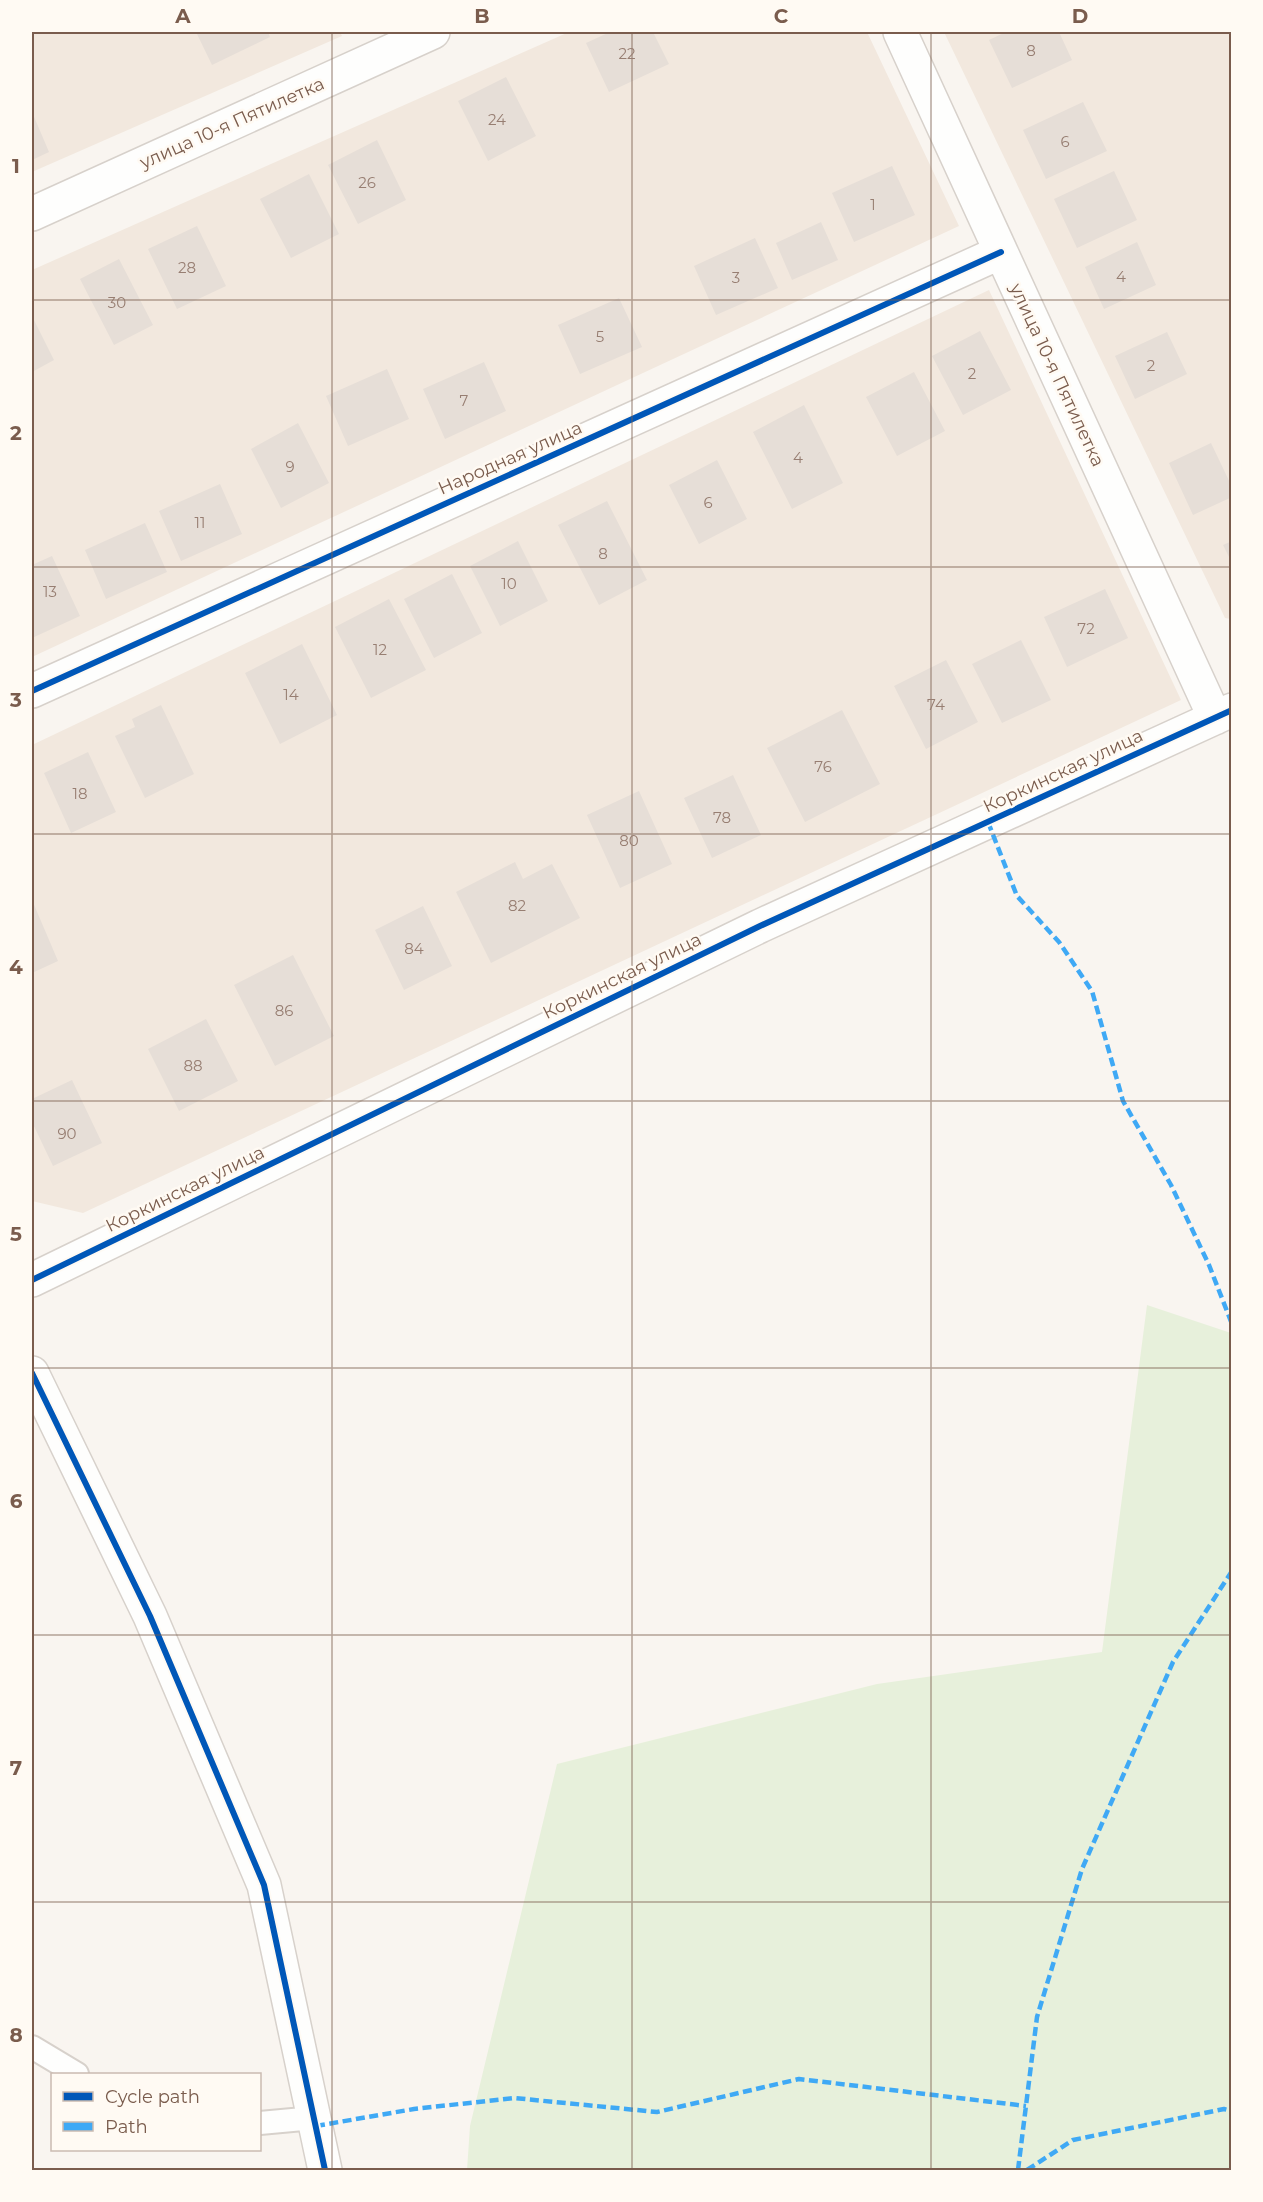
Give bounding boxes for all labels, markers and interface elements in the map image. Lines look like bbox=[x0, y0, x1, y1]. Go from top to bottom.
text: A bbox=[174, 4, 191, 28]
text: B bbox=[474, 4, 490, 28]
text: C bbox=[774, 4, 789, 28]
text: D bbox=[1072, 4, 1088, 28]
house number: 8 bbox=[1026, 41, 1036, 60]
house number: 22 bbox=[618, 44, 636, 63]
street label: улица 10-я Пятилетка bbox=[135, 72, 328, 174]
house number: 24 bbox=[488, 110, 506, 129]
house number: 6 bbox=[1060, 132, 1070, 151]
text: 1 bbox=[12, 154, 20, 178]
house number: 26 bbox=[358, 173, 376, 192]
house number: 1 bbox=[870, 195, 876, 214]
house number: 28 bbox=[178, 258, 196, 277]
house number: 4 bbox=[1116, 267, 1126, 286]
house number: 3 bbox=[732, 268, 740, 287]
street label: улица 10-я Пятилетка bbox=[1004, 279, 1109, 470]
house number: 30 bbox=[108, 293, 126, 312]
house number: 5 bbox=[596, 327, 604, 346]
house number: 2 bbox=[1147, 356, 1155, 375]
house number: 2 bbox=[968, 364, 976, 383]
house number: 7 bbox=[460, 391, 469, 410]
street label: Народная улица bbox=[435, 416, 585, 500]
text: 2 bbox=[10, 421, 22, 445]
house number: 4 bbox=[793, 448, 803, 467]
house number: 9 bbox=[285, 457, 295, 476]
house number: 6 bbox=[703, 493, 713, 512]
house number: 11 bbox=[195, 513, 205, 532]
house number: 8 bbox=[598, 544, 608, 563]
house number: 10 bbox=[501, 574, 517, 593]
house number: 13 bbox=[43, 582, 57, 601]
house number: 72 bbox=[1077, 619, 1095, 638]
house number: 12 bbox=[373, 640, 387, 659]
house number: 14 bbox=[283, 685, 299, 704]
text: 3 bbox=[9, 688, 22, 712]
house number: 74 bbox=[927, 695, 945, 714]
street label: Коркинская улица bbox=[980, 724, 1146, 818]
house number: 76 bbox=[814, 757, 832, 776]
house number: 18 bbox=[73, 784, 88, 803]
house number: 78 bbox=[713, 808, 731, 827]
house number: 80 bbox=[619, 831, 639, 850]
house number: 82 bbox=[508, 896, 526, 915]
street label: Коркинская улица bbox=[539, 928, 705, 1024]
house number: 84 bbox=[404, 939, 424, 958]
text: 4 bbox=[9, 955, 23, 979]
house number: 86 bbox=[275, 1001, 293, 1020]
house number: 88 bbox=[183, 1056, 203, 1075]
house number: 90 bbox=[57, 1124, 77, 1143]
street label: Коркинская улица bbox=[102, 1141, 268, 1237]
text: 5 bbox=[10, 1222, 22, 1246]
text: 6 bbox=[10, 1489, 23, 1513]
text: 7 bbox=[10, 1756, 22, 1780]
text: 8 bbox=[9, 2023, 23, 2047]
legend bbox=[51, 2073, 261, 2151]
text: Cycle path bbox=[105, 2086, 200, 2108]
text: Path bbox=[105, 2116, 148, 2138]

